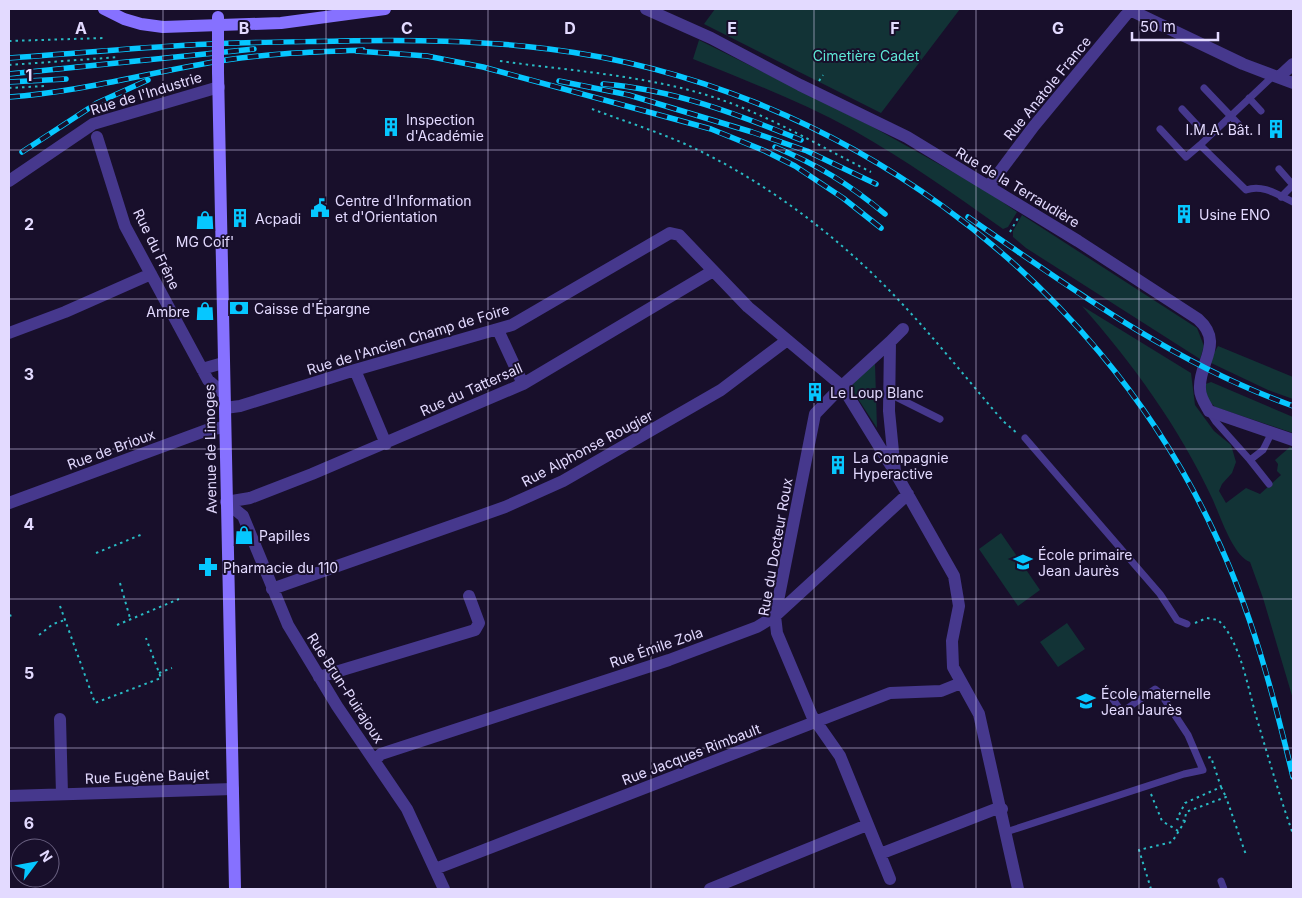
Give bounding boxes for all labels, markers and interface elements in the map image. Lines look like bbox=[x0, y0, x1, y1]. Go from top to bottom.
scale bar bbox=[1132, 10, 1218, 42]
text: 50 m bbox=[1140, 17, 1176, 36]
text: A bbox=[75, 18, 87, 38]
text: B bbox=[239, 18, 249, 38]
text: C bbox=[401, 18, 413, 38]
text: D bbox=[564, 18, 576, 38]
text: E bbox=[727, 18, 737, 38]
text: F bbox=[890, 18, 900, 38]
text: G bbox=[1052, 18, 1064, 38]
street label: Rue Anatole France bbox=[1000, 33, 1094, 143]
park label: Cimetière Cadet bbox=[813, 47, 920, 64]
text: 1 bbox=[26, 65, 32, 85]
street label: Rue de l'Industrie bbox=[88, 68, 204, 118]
place label: Inspection d'Académie bbox=[406, 111, 484, 144]
building icon: Inspection d'Académie bbox=[380, 116, 402, 138]
building icon: I.M.A. Bât. I bbox=[1265, 118, 1287, 140]
place label: I.M.A. Bât. I bbox=[1186, 121, 1261, 138]
street label: Rue de la Terraudière bbox=[953, 143, 1083, 231]
place label: Centre d'Information et d'Orientation bbox=[335, 192, 472, 225]
public building icon: Centre d'Information et d'Orientation bbox=[309, 197, 331, 219]
building icon: Usine ENO bbox=[1173, 203, 1195, 225]
street label: Rue du Frêne bbox=[130, 206, 184, 292]
place label: Usine ENO bbox=[1199, 206, 1270, 223]
building icon: Acpadi bbox=[229, 207, 251, 229]
shop icon: MG Coif' bbox=[194, 209, 216, 231]
place label: Acpadi bbox=[255, 210, 301, 227]
text: 2 bbox=[24, 214, 34, 234]
place label: MG Coif' bbox=[176, 233, 234, 250]
bank icon: Caisse d'Épargne bbox=[228, 297, 250, 319]
shop icon: Ambre bbox=[194, 300, 216, 322]
place label: Caisse d'Épargne bbox=[254, 300, 370, 317]
street label: Rue de l'Ancien Champ de Foire bbox=[305, 300, 511, 378]
place label: Ambre bbox=[146, 303, 190, 320]
street label: Rue du Tattersall bbox=[417, 359, 525, 419]
text: 3 bbox=[24, 364, 34, 384]
building icon: Le Loup Blanc bbox=[804, 381, 826, 403]
street label: Avenue de Limoges bbox=[200, 384, 220, 514]
place label: Le Loup Blanc bbox=[830, 384, 924, 401]
street label: Rue Alphonse Rougier bbox=[518, 406, 656, 490]
street label: Rue de Brioux bbox=[65, 425, 158, 473]
place label: La Compagnie Hyperactive bbox=[853, 449, 949, 482]
building icon: La Compagnie Hyperactive bbox=[827, 454, 849, 476]
street label: Rue du Docteur Roux bbox=[754, 476, 796, 617]
text: 4 bbox=[24, 514, 35, 534]
shop icon: Papilles bbox=[233, 524, 255, 546]
place label: Papilles bbox=[259, 527, 310, 544]
place label: École primaire Jean Jaurès bbox=[1038, 546, 1132, 579]
school or university icon: École primaire Jean Jaurès bbox=[1012, 551, 1034, 573]
pharmacy icon: Pharmacie du 110 bbox=[197, 556, 219, 578]
place label: Pharmacie du 110 bbox=[223, 559, 338, 576]
street label: Rue Émile Zola bbox=[607, 623, 705, 671]
street label: Rue Brun-Puirajoux bbox=[304, 630, 388, 747]
text: 5 bbox=[24, 663, 34, 683]
place label: École maternelle Jean Jaurès bbox=[1101, 685, 1211, 718]
school or university icon: École maternelle Jean Jaurès bbox=[1075, 690, 1097, 712]
street label: Rue Jacques Rimbault bbox=[619, 720, 763, 788]
street label: Rue Eugène Baujet bbox=[84, 765, 210, 787]
text: 6 bbox=[24, 813, 34, 833]
north arrow bbox=[10, 838, 60, 888]
text: N bbox=[36, 847, 56, 865]

